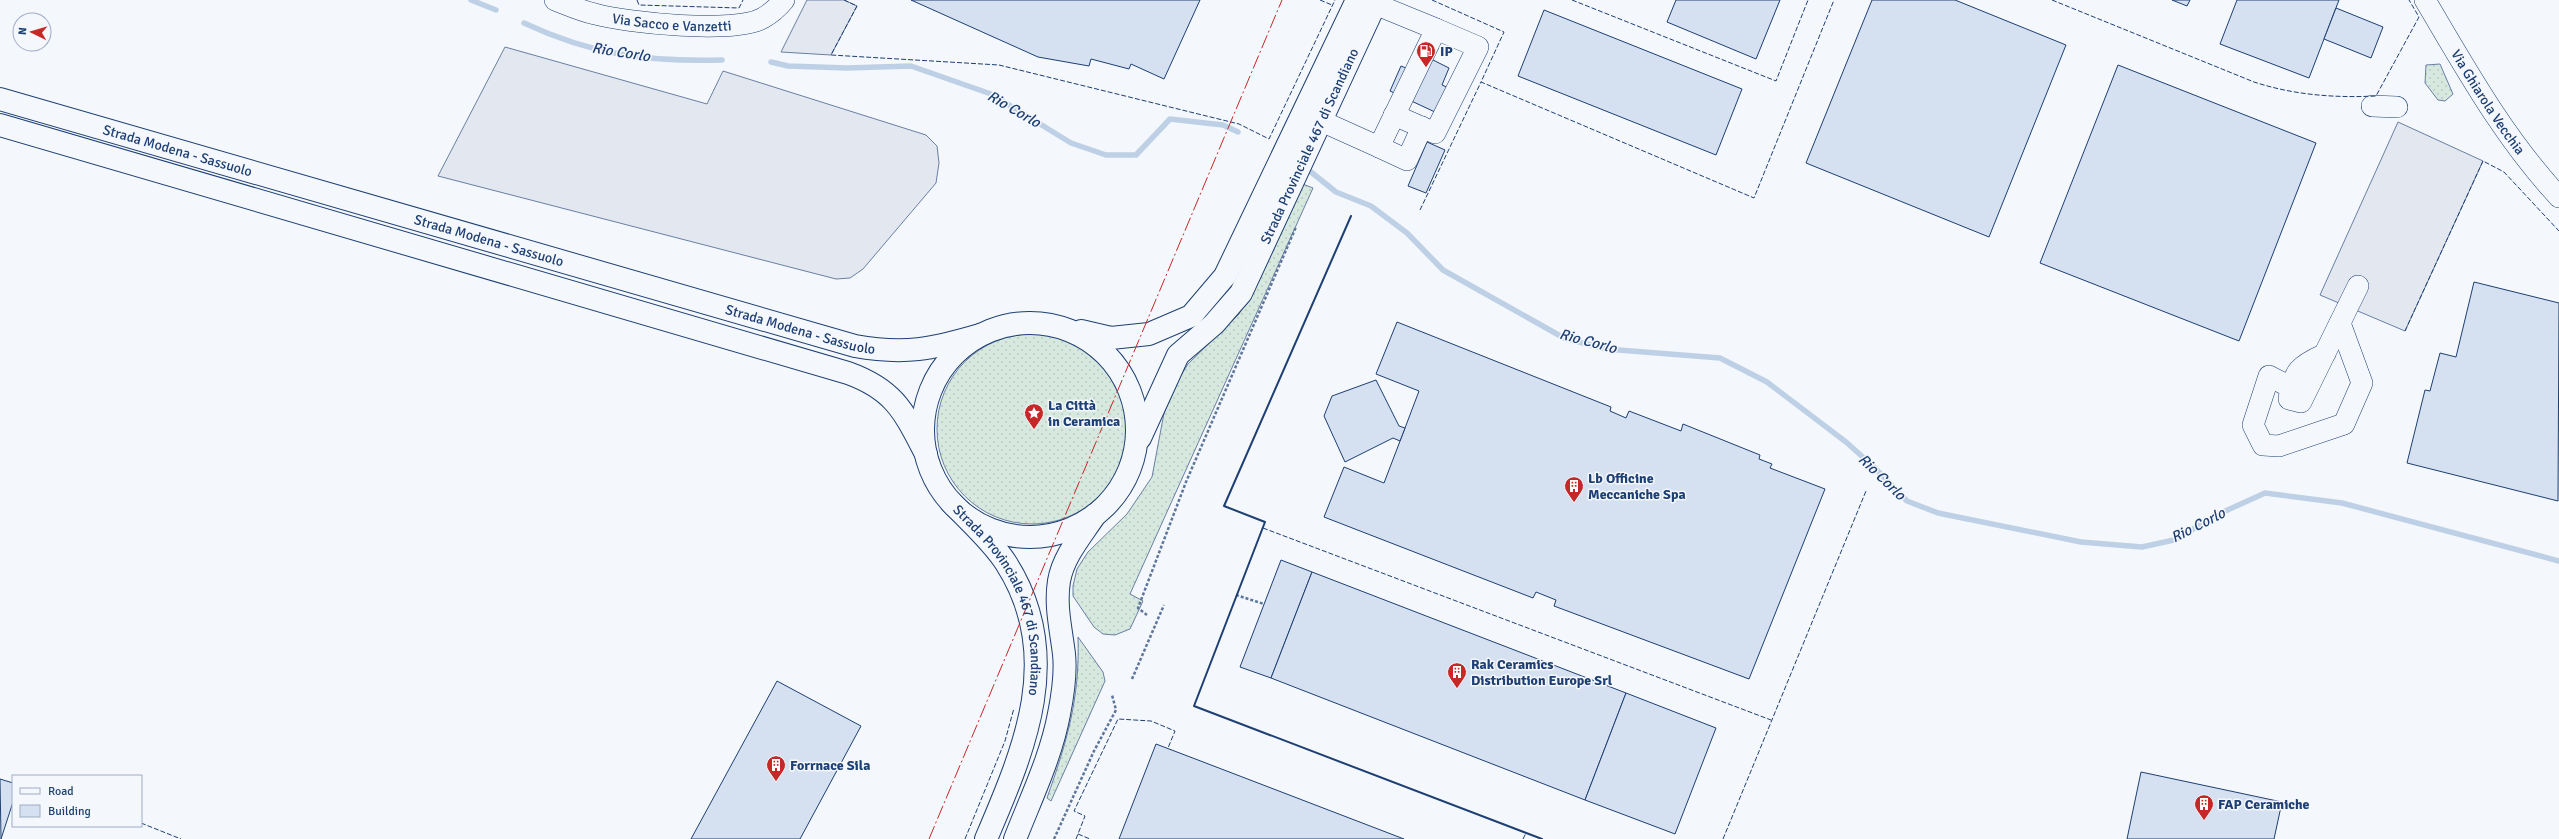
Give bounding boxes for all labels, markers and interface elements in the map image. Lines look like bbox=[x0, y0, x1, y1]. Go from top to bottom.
street label: Via Sacco e Vanzetti bbox=[611, 9, 732, 35]
north arrow bbox=[12, 12, 52, 52]
text: N bbox=[16, 27, 29, 36]
water label: Rio Corlo bbox=[591, 39, 652, 66]
fuel station icon: IP bbox=[1415, 40, 1437, 68]
place label: IP bbox=[1440, 43, 1453, 60]
street label: Strada Provinciale 467 di Scandiano bbox=[1256, 45, 1362, 247]
street label: Via Ghiarola Vecchia bbox=[2448, 46, 2529, 158]
water label: Rio Corlo bbox=[984, 87, 1045, 132]
street label: Strada Modena - Sassuolo bbox=[101, 121, 254, 180]
street label: Strada Modena - Sassuolo bbox=[412, 211, 566, 270]
street label: Strada Modena - Sassuolo bbox=[724, 301, 876, 357]
water label: Rio Corlo bbox=[1557, 325, 1620, 358]
place label: La Città in Ceramica bbox=[1048, 397, 1120, 430]
place icon: La Città in Ceramica bbox=[1023, 402, 1045, 430]
water label: Rio Corlo bbox=[1855, 450, 1910, 505]
place label: Lb Officine Meccaniche Spa bbox=[1588, 470, 1686, 503]
building icon: Lb Officine Meccaniche Spa bbox=[1563, 475, 1585, 503]
street label: Strada Provinciale 467 di Scandiano bbox=[950, 501, 1044, 697]
water label: Rio Corlo bbox=[2168, 503, 2229, 546]
place label: Rak Ceramics Distribution Europe Srl bbox=[1471, 656, 1613, 689]
building icon: Rak Ceramics Distribution Europe Srl bbox=[1446, 661, 1468, 689]
building icon: Forrnace Sila bbox=[765, 754, 787, 782]
place label: Forrnace Sila bbox=[790, 757, 870, 774]
legend bbox=[12, 775, 142, 827]
text: Road bbox=[48, 784, 74, 799]
building icon: FAP Ceramiche bbox=[2193, 793, 2215, 821]
place label: FAP Ceramiche bbox=[2218, 796, 2310, 813]
text: Building bbox=[48, 804, 91, 819]

